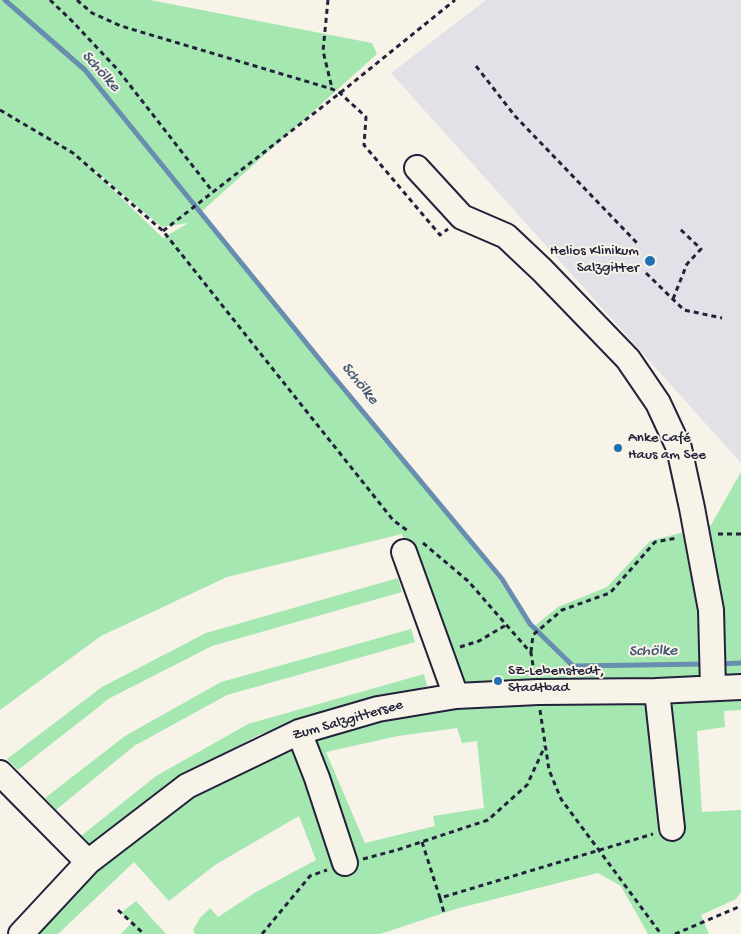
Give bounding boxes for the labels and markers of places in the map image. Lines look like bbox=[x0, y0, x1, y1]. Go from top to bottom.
place label: Helios Klinikum Salzgitter bbox=[550, 243, 639, 278]
marker: Helios Klinikum Salzgitter bbox=[643, 254, 657, 268]
place label: Anke Café Haus am See bbox=[628, 430, 706, 465]
marker: Anke Café Haus am See bbox=[612, 442, 624, 454]
place label: SZ-Lebenstedt, Stadtbad bbox=[508, 663, 604, 698]
marker: SZ-Lebenstedt, Stadtbad bbox=[492, 675, 504, 687]

